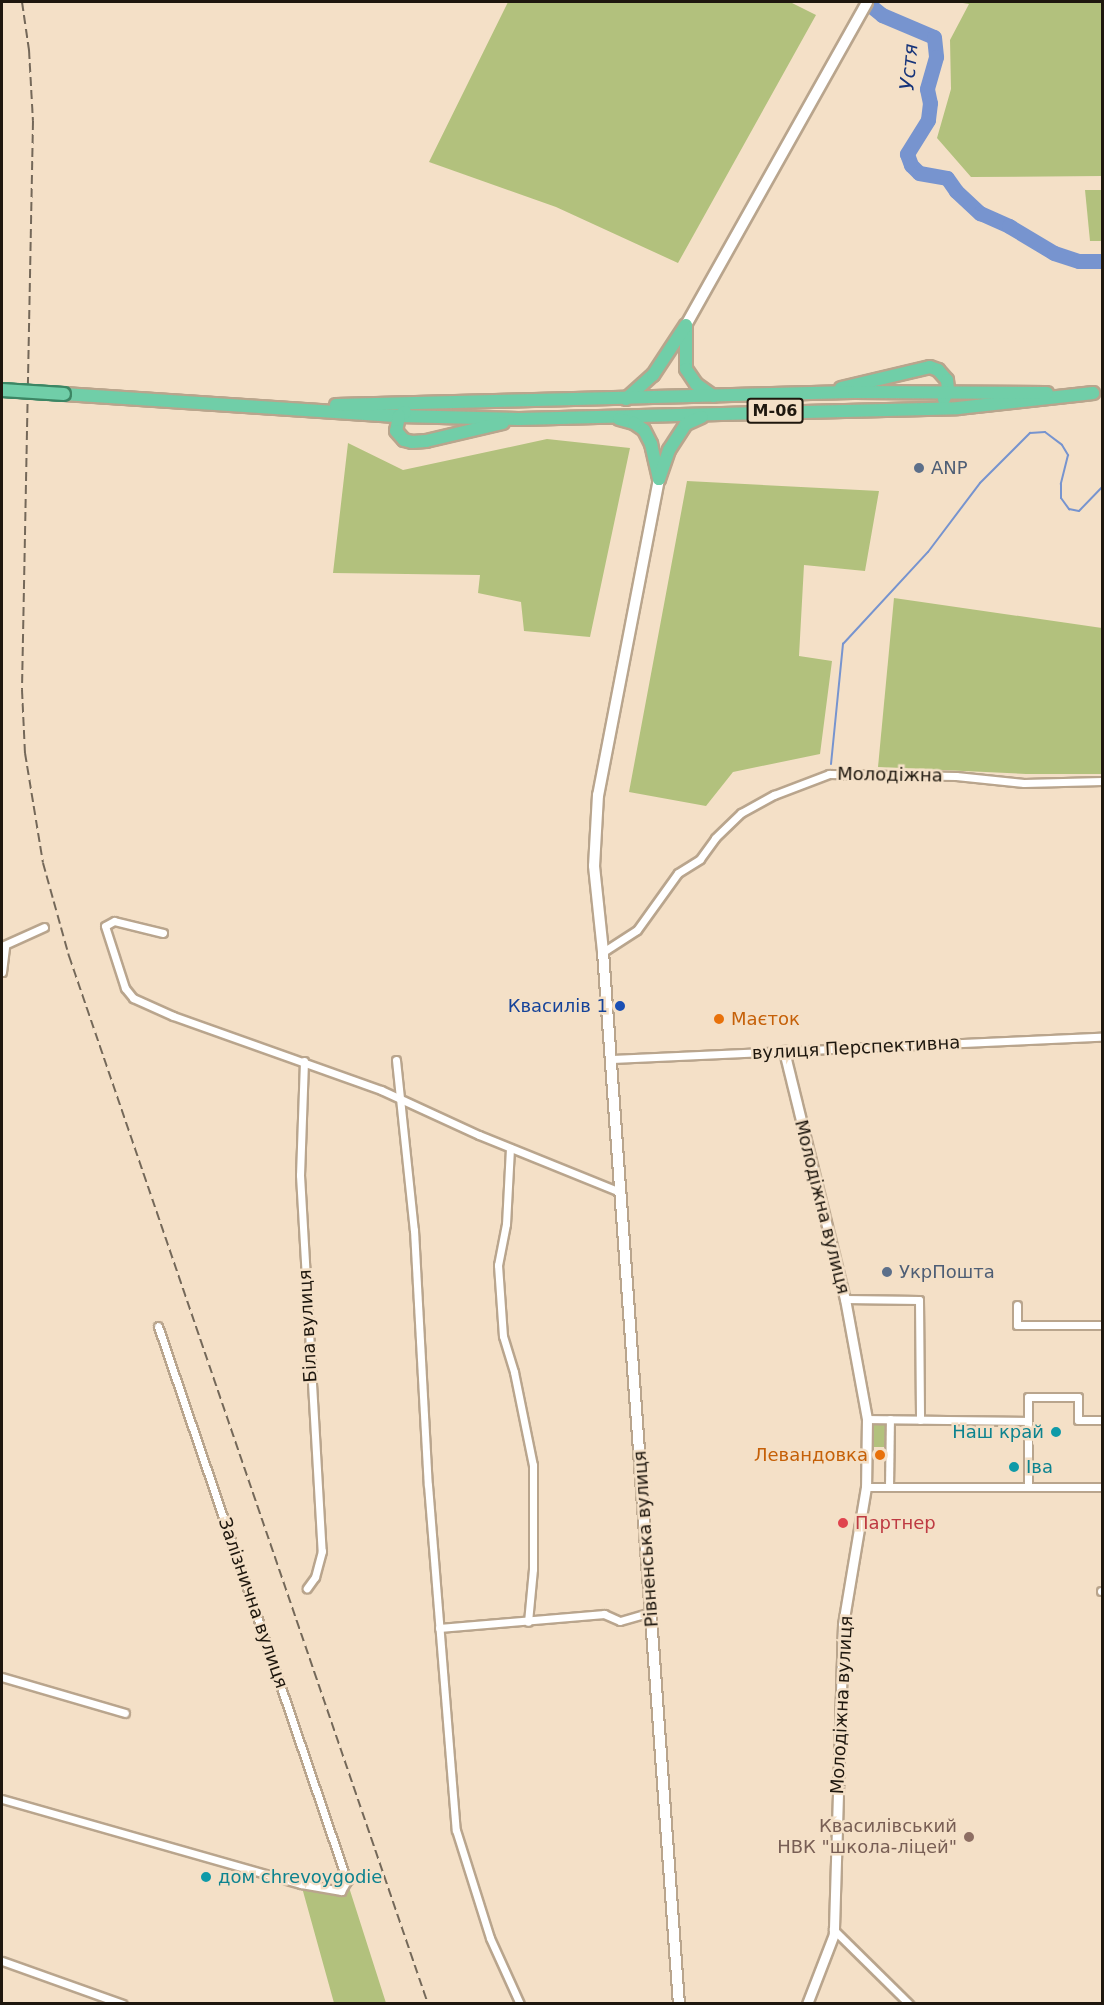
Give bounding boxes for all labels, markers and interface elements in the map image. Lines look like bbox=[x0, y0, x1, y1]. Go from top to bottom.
water label: Устя bbox=[895, 43, 923, 91]
road number: М-06 bbox=[746, 398, 804, 424]
place label: ANP bbox=[931, 457, 968, 479]
marker: ANP bbox=[912, 461, 926, 475]
street label: Молодіжна bbox=[837, 763, 943, 787]
place label: Квасилів 1 bbox=[508, 995, 608, 1017]
marker: Квасилів 1 bbox=[613, 999, 627, 1013]
place label: Маєток bbox=[731, 1008, 800, 1030]
marker: Маєток bbox=[712, 1012, 726, 1026]
street label: вулиця Перспективна bbox=[751, 1032, 961, 1064]
street label: Молодіжна вулиця bbox=[790, 1118, 854, 1296]
place label: УкрПошта bbox=[899, 1261, 995, 1283]
marker: УкрПошта bbox=[880, 1265, 894, 1279]
street label: Біла вулиця bbox=[294, 1269, 322, 1383]
place label: Наш край bbox=[952, 1421, 1044, 1443]
marker: Наш край bbox=[1049, 1425, 1063, 1439]
place label: Левандовка bbox=[754, 1444, 868, 1466]
marker: Левандовка bbox=[873, 1448, 887, 1462]
street label: Рівненська вулиця bbox=[629, 1450, 663, 1628]
place label: Іва bbox=[1026, 1456, 1053, 1478]
marker: Іва bbox=[1007, 1460, 1021, 1474]
place label: Партнер bbox=[855, 1512, 936, 1534]
street label: Залізнична вулиця bbox=[214, 1515, 292, 1691]
marker: Партнер bbox=[836, 1516, 850, 1530]
street label: Молодіжна вулиця bbox=[827, 1615, 857, 1795]
place label: Квасилівський НВК "школа-ліцей" bbox=[777, 1816, 957, 1858]
marker: Квасилівський НВК "школа-ліцей" bbox=[962, 1830, 976, 1844]
place label: дом chrevoygodie bbox=[218, 1866, 382, 1888]
marker: дом chrevoygodie bbox=[199, 1870, 213, 1884]

